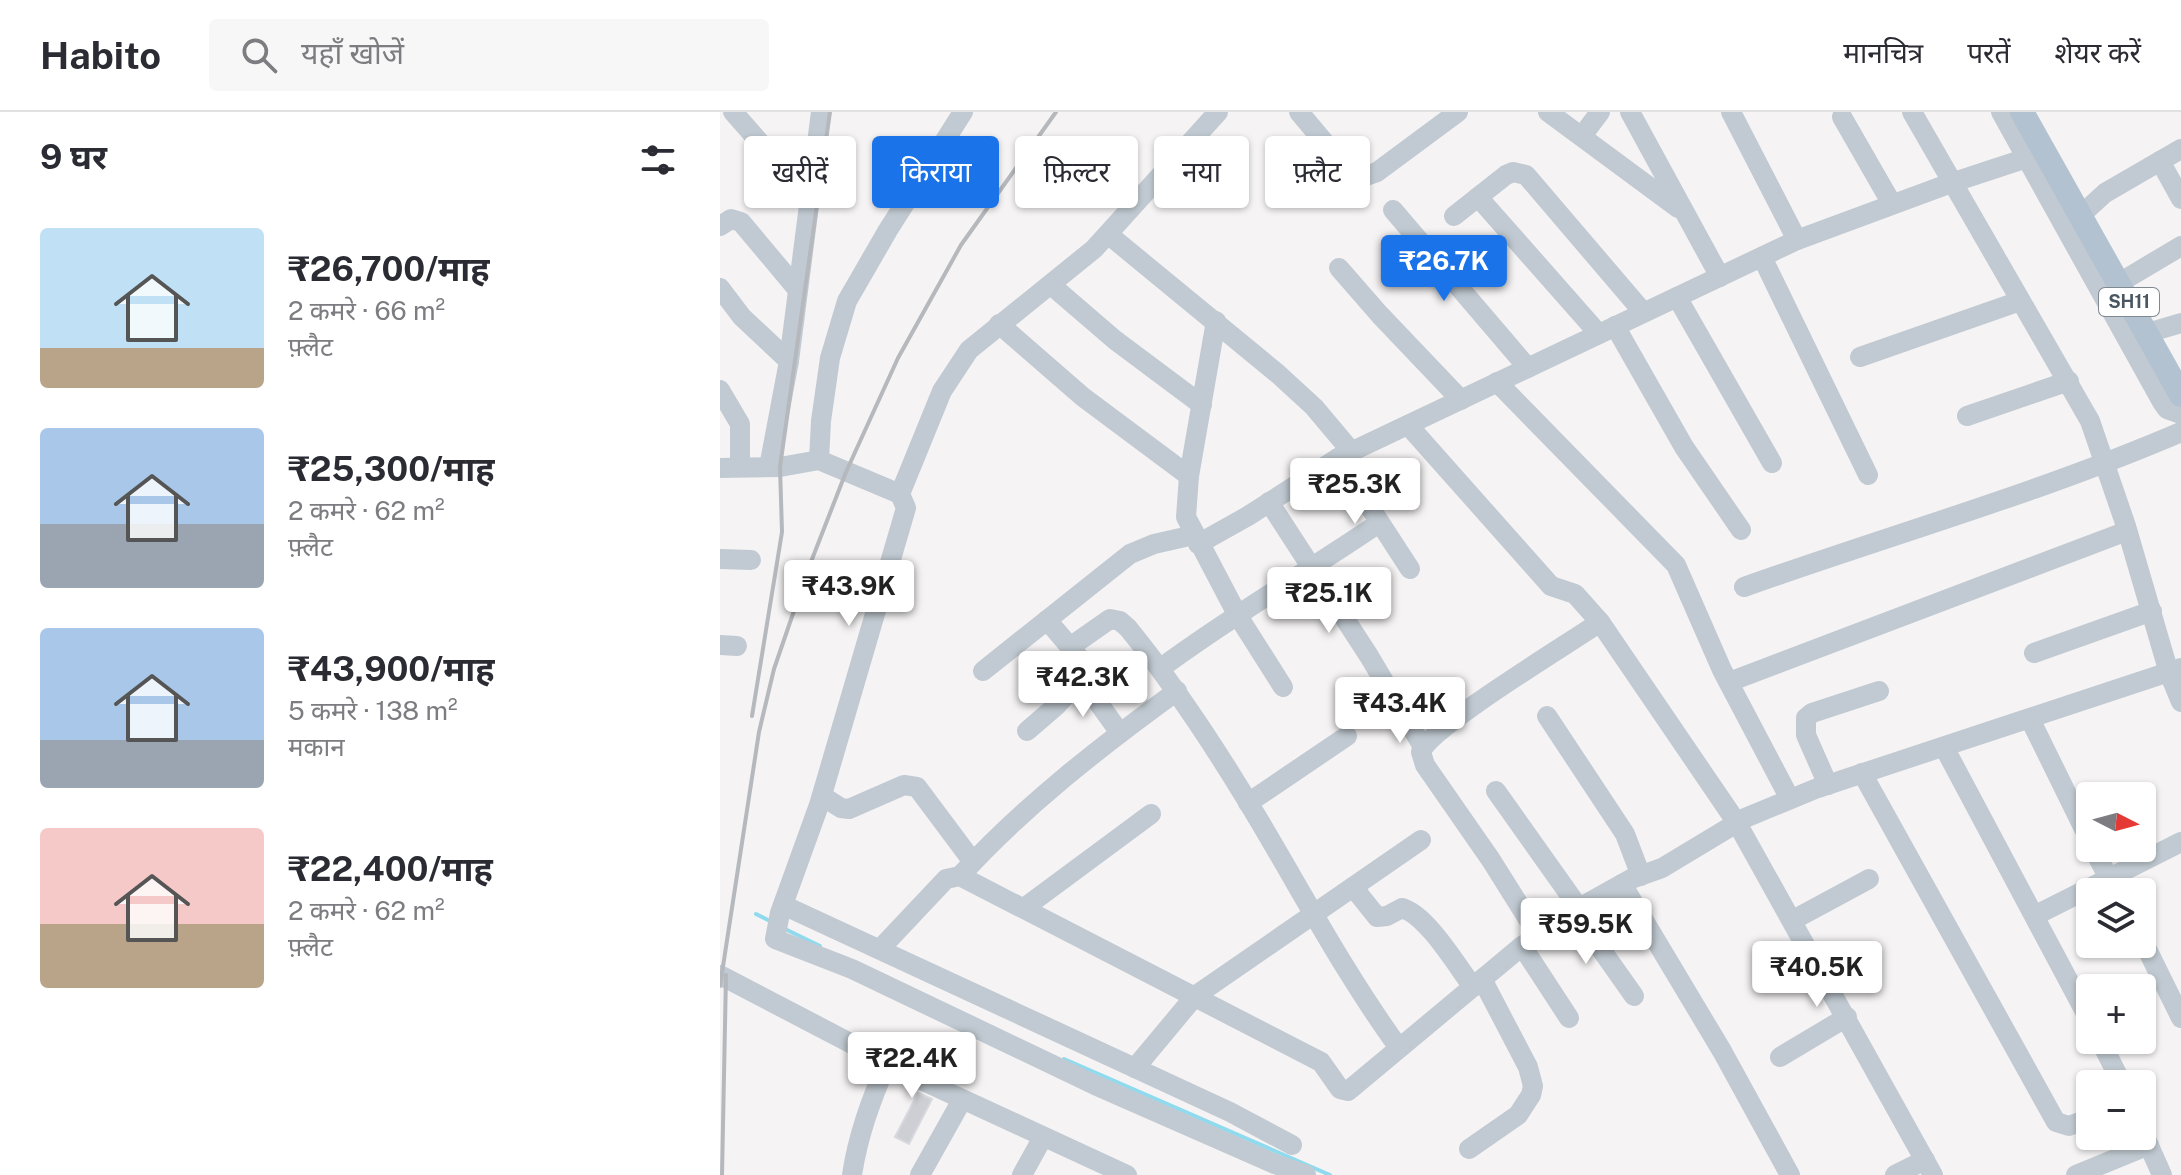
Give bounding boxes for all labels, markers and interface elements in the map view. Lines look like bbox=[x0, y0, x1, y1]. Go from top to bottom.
search box bbox=[209, 19, 769, 91]
text: Habito bbox=[40, 33, 161, 78]
icon: search bbox=[237, 33, 281, 77]
text: यहाँ खोजें bbox=[301, 35, 404, 71]
text: मानचित्र bbox=[1843, 36, 1923, 69]
text: परतें bbox=[1967, 36, 2011, 69]
text: शेयर करें bbox=[2055, 36, 2141, 69]
chip: खरीदें bbox=[744, 136, 856, 208]
chip: किराया bbox=[872, 136, 999, 208]
chip: फ़िल्टर bbox=[1015, 136, 1138, 208]
chip: नया bbox=[1154, 136, 1249, 208]
chip: फ़्लैट bbox=[1265, 136, 1370, 208]
text: 9 घर bbox=[40, 137, 107, 177]
icon: filters bbox=[636, 138, 680, 182]
pin: ₹26.7K bbox=[1379, 235, 1509, 303]
text: ₹26.7K bbox=[1399, 245, 1489, 276]
text: ₹26,700/माह bbox=[288, 249, 490, 289]
icon: home bbox=[104, 260, 200, 356]
road number: SH11 bbox=[2099, 288, 2159, 316]
text: 2 कमरे · 66 m² bbox=[288, 295, 445, 326]
text: फ़्लैट bbox=[288, 331, 333, 362]
text: ₹25,300/माह bbox=[288, 449, 494, 489]
pin: ₹25.3K bbox=[1290, 458, 1420, 526]
icon: home bbox=[104, 460, 200, 556]
text: ₹25.3K bbox=[1308, 468, 1402, 499]
text: 2 कमरे · 62 m² bbox=[288, 495, 444, 526]
text: फ़्लैट bbox=[288, 531, 333, 562]
pin: ₹43.9K bbox=[784, 560, 914, 628]
pin: ₹25.1K bbox=[1264, 567, 1394, 635]
text: ₹43.9K bbox=[802, 570, 896, 601]
text: ₹25.1K bbox=[1285, 577, 1373, 608]
text: ₹43,900/माह bbox=[288, 649, 495, 689]
pin: ₹42.3K bbox=[1018, 651, 1148, 719]
icon: home bbox=[104, 660, 200, 756]
text: ₹42.3K bbox=[1036, 661, 1130, 692]
pin: ₹43.4K bbox=[1335, 677, 1465, 745]
text: ₹43.4K bbox=[1353, 687, 1447, 718]
text: 5 कमरे · 138 m² bbox=[288, 695, 458, 726]
text: मकान bbox=[288, 731, 345, 762]
north arrow bbox=[2076, 782, 2156, 862]
map controls bbox=[2076, 782, 2156, 1150]
text: ₹22,400/माह bbox=[288, 849, 493, 889]
icon: home bbox=[104, 860, 200, 956]
button: layers bbox=[2076, 878, 2156, 958]
text: 2 कमरे · 62 m² bbox=[288, 895, 444, 926]
pin: ₹59.5K bbox=[1521, 898, 1651, 966]
text: ₹59.5K bbox=[1539, 908, 1633, 939]
text: फ़्लैट bbox=[288, 931, 333, 962]
pin: ₹40.5K bbox=[1752, 941, 1882, 1009]
text: ₹40.5K bbox=[1770, 951, 1864, 982]
button: + bbox=[2076, 974, 2156, 1054]
pin: ₹22.4K bbox=[847, 1032, 977, 1100]
text: ₹22.4K bbox=[866, 1042, 958, 1073]
button: − bbox=[2076, 1070, 2156, 1150]

